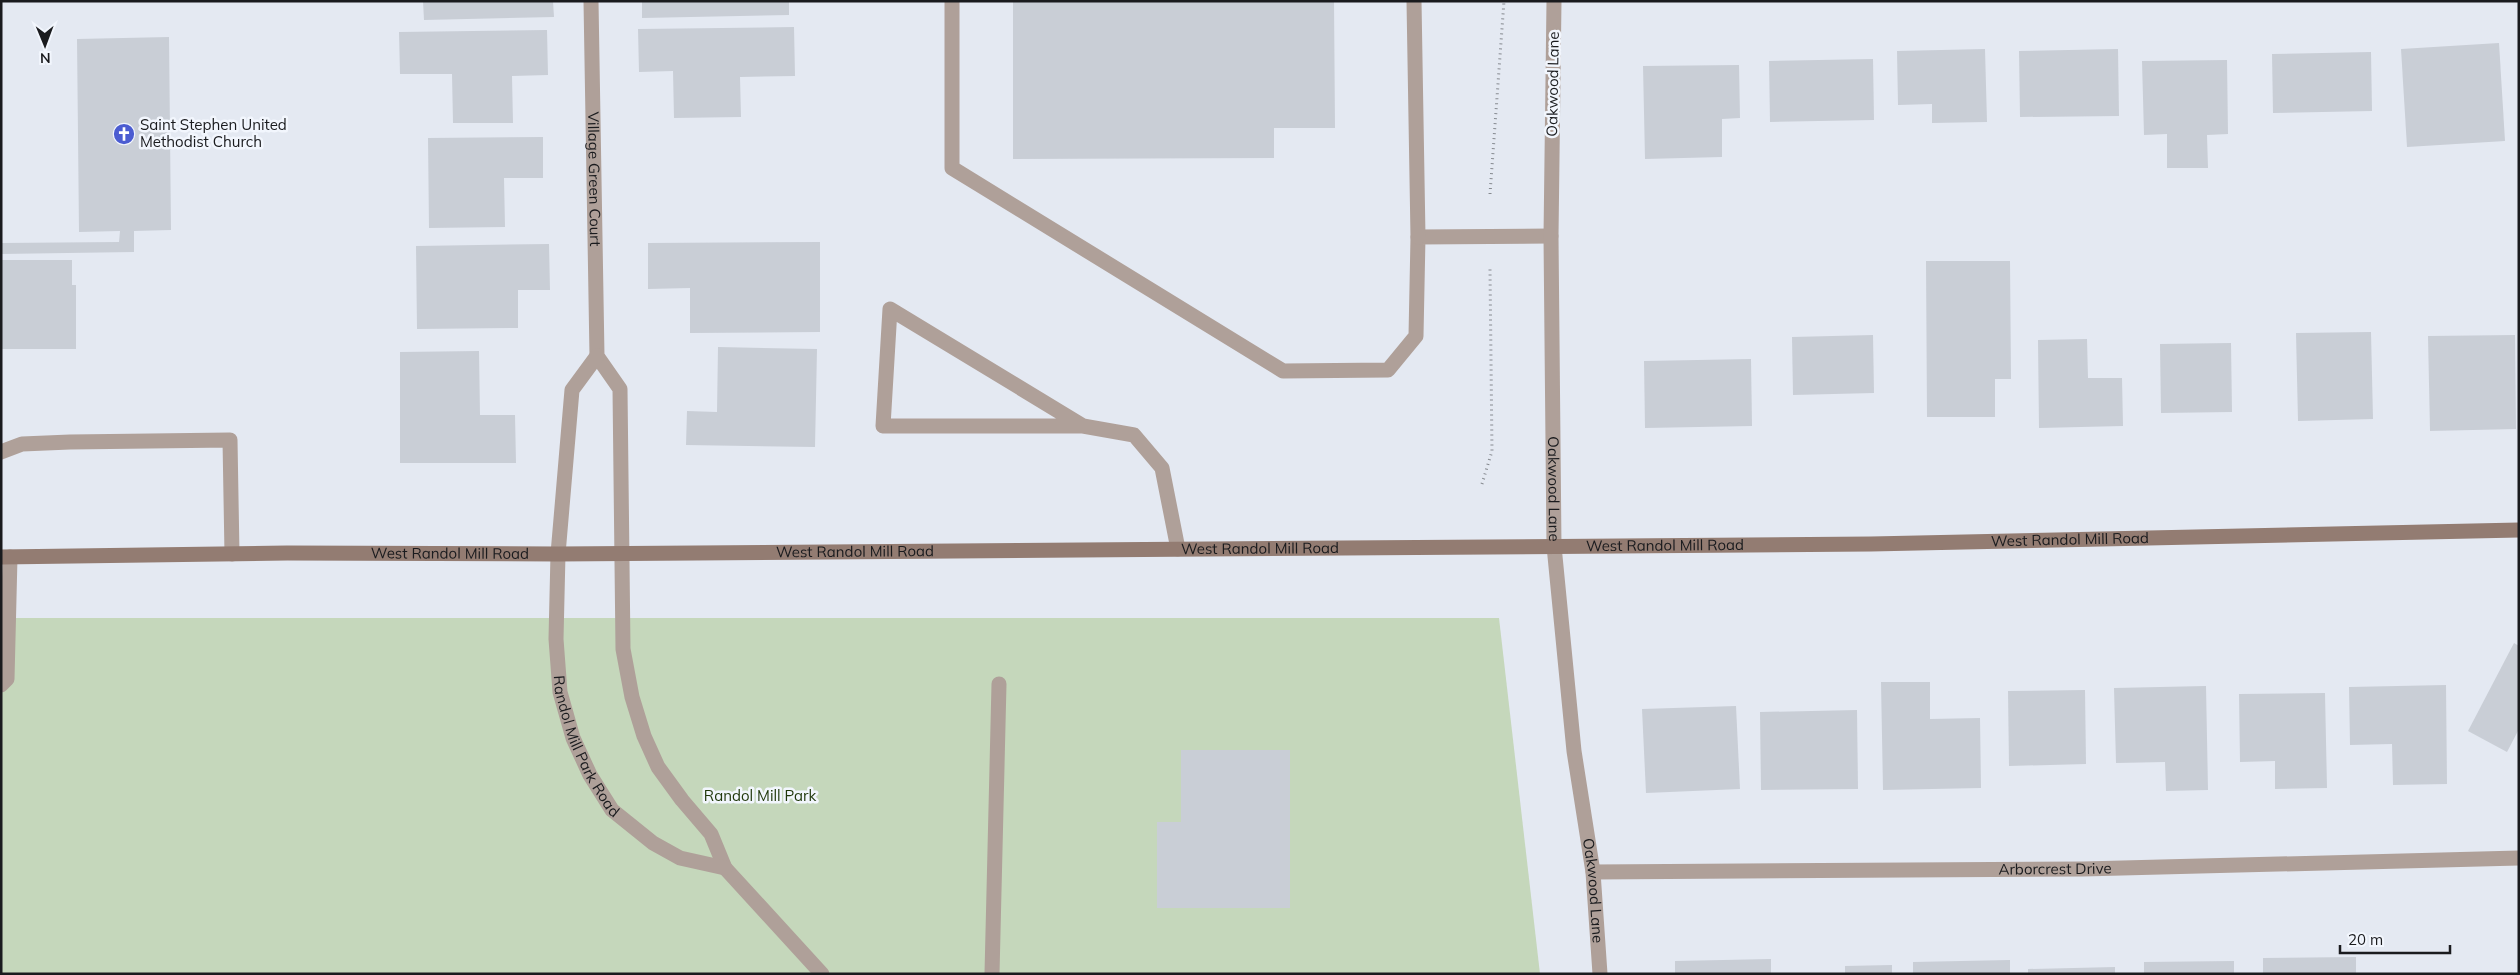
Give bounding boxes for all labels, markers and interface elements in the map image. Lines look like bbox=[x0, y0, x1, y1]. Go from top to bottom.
north arrow bbox=[20, 20, 70, 70]
street label: Oakwood Lane bbox=[1542, 31, 1563, 137]
text: N bbox=[40, 49, 51, 67]
street label: Village Green Court bbox=[584, 111, 605, 247]
place label: Saint Stephen United Methodist Church bbox=[140, 115, 287, 151]
church icon: Saint Stephen United Methodist Church bbox=[112, 122, 136, 146]
street label: Oakwood Lane bbox=[1544, 436, 1564, 542]
street label: West Randol Mill Road bbox=[1991, 528, 2149, 550]
street label: West Randol Mill Road bbox=[1586, 535, 1744, 555]
street label: West Randol Mill Road bbox=[1181, 538, 1339, 558]
street label: West Randol Mill Road bbox=[776, 541, 934, 561]
street label: West Randol Mill Road bbox=[371, 543, 529, 563]
street label: Randol Mill Park Road bbox=[550, 675, 624, 821]
park label: Randol Mill Park bbox=[704, 786, 816, 805]
street label: Oakwood Lane bbox=[1579, 837, 1608, 944]
street label: Arborcrest Drive bbox=[1998, 858, 2112, 879]
scale bar bbox=[2340, 922, 2450, 954]
text: 20 m bbox=[2348, 930, 2383, 949]

